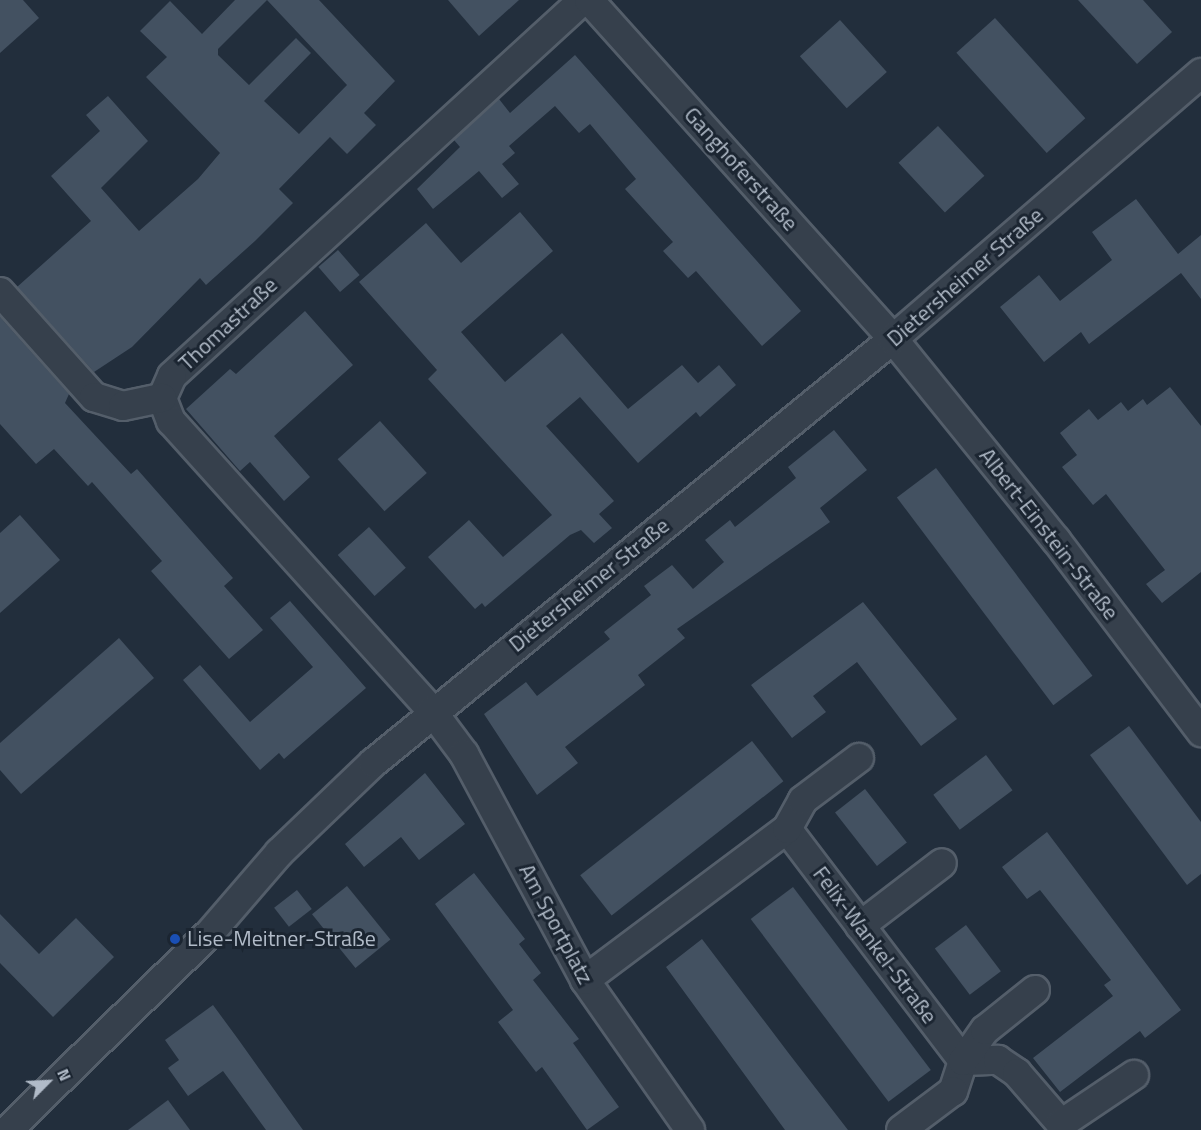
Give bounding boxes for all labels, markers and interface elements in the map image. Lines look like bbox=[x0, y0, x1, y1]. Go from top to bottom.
street label: Ganghoferstraße bbox=[679, 102, 803, 236]
street label: Dietersheimer Straße bbox=[882, 202, 1048, 352]
street label: Thomastraße bbox=[173, 272, 283, 376]
street label: Albert-Einstein-Straße bbox=[974, 443, 1124, 625]
street label: Dietersheimer Straße bbox=[504, 512, 674, 658]
street label: Am Sportplatz bbox=[513, 859, 599, 989]
street label: Felix-Wankel-Straße bbox=[807, 861, 943, 1029]
place label: Lise-Meitner-Straße bbox=[187, 926, 376, 952]
marker: Lise-Meitner-Straße bbox=[168, 932, 182, 946]
north arrow bbox=[18, 1052, 78, 1112]
text: N bbox=[51, 1065, 78, 1085]

